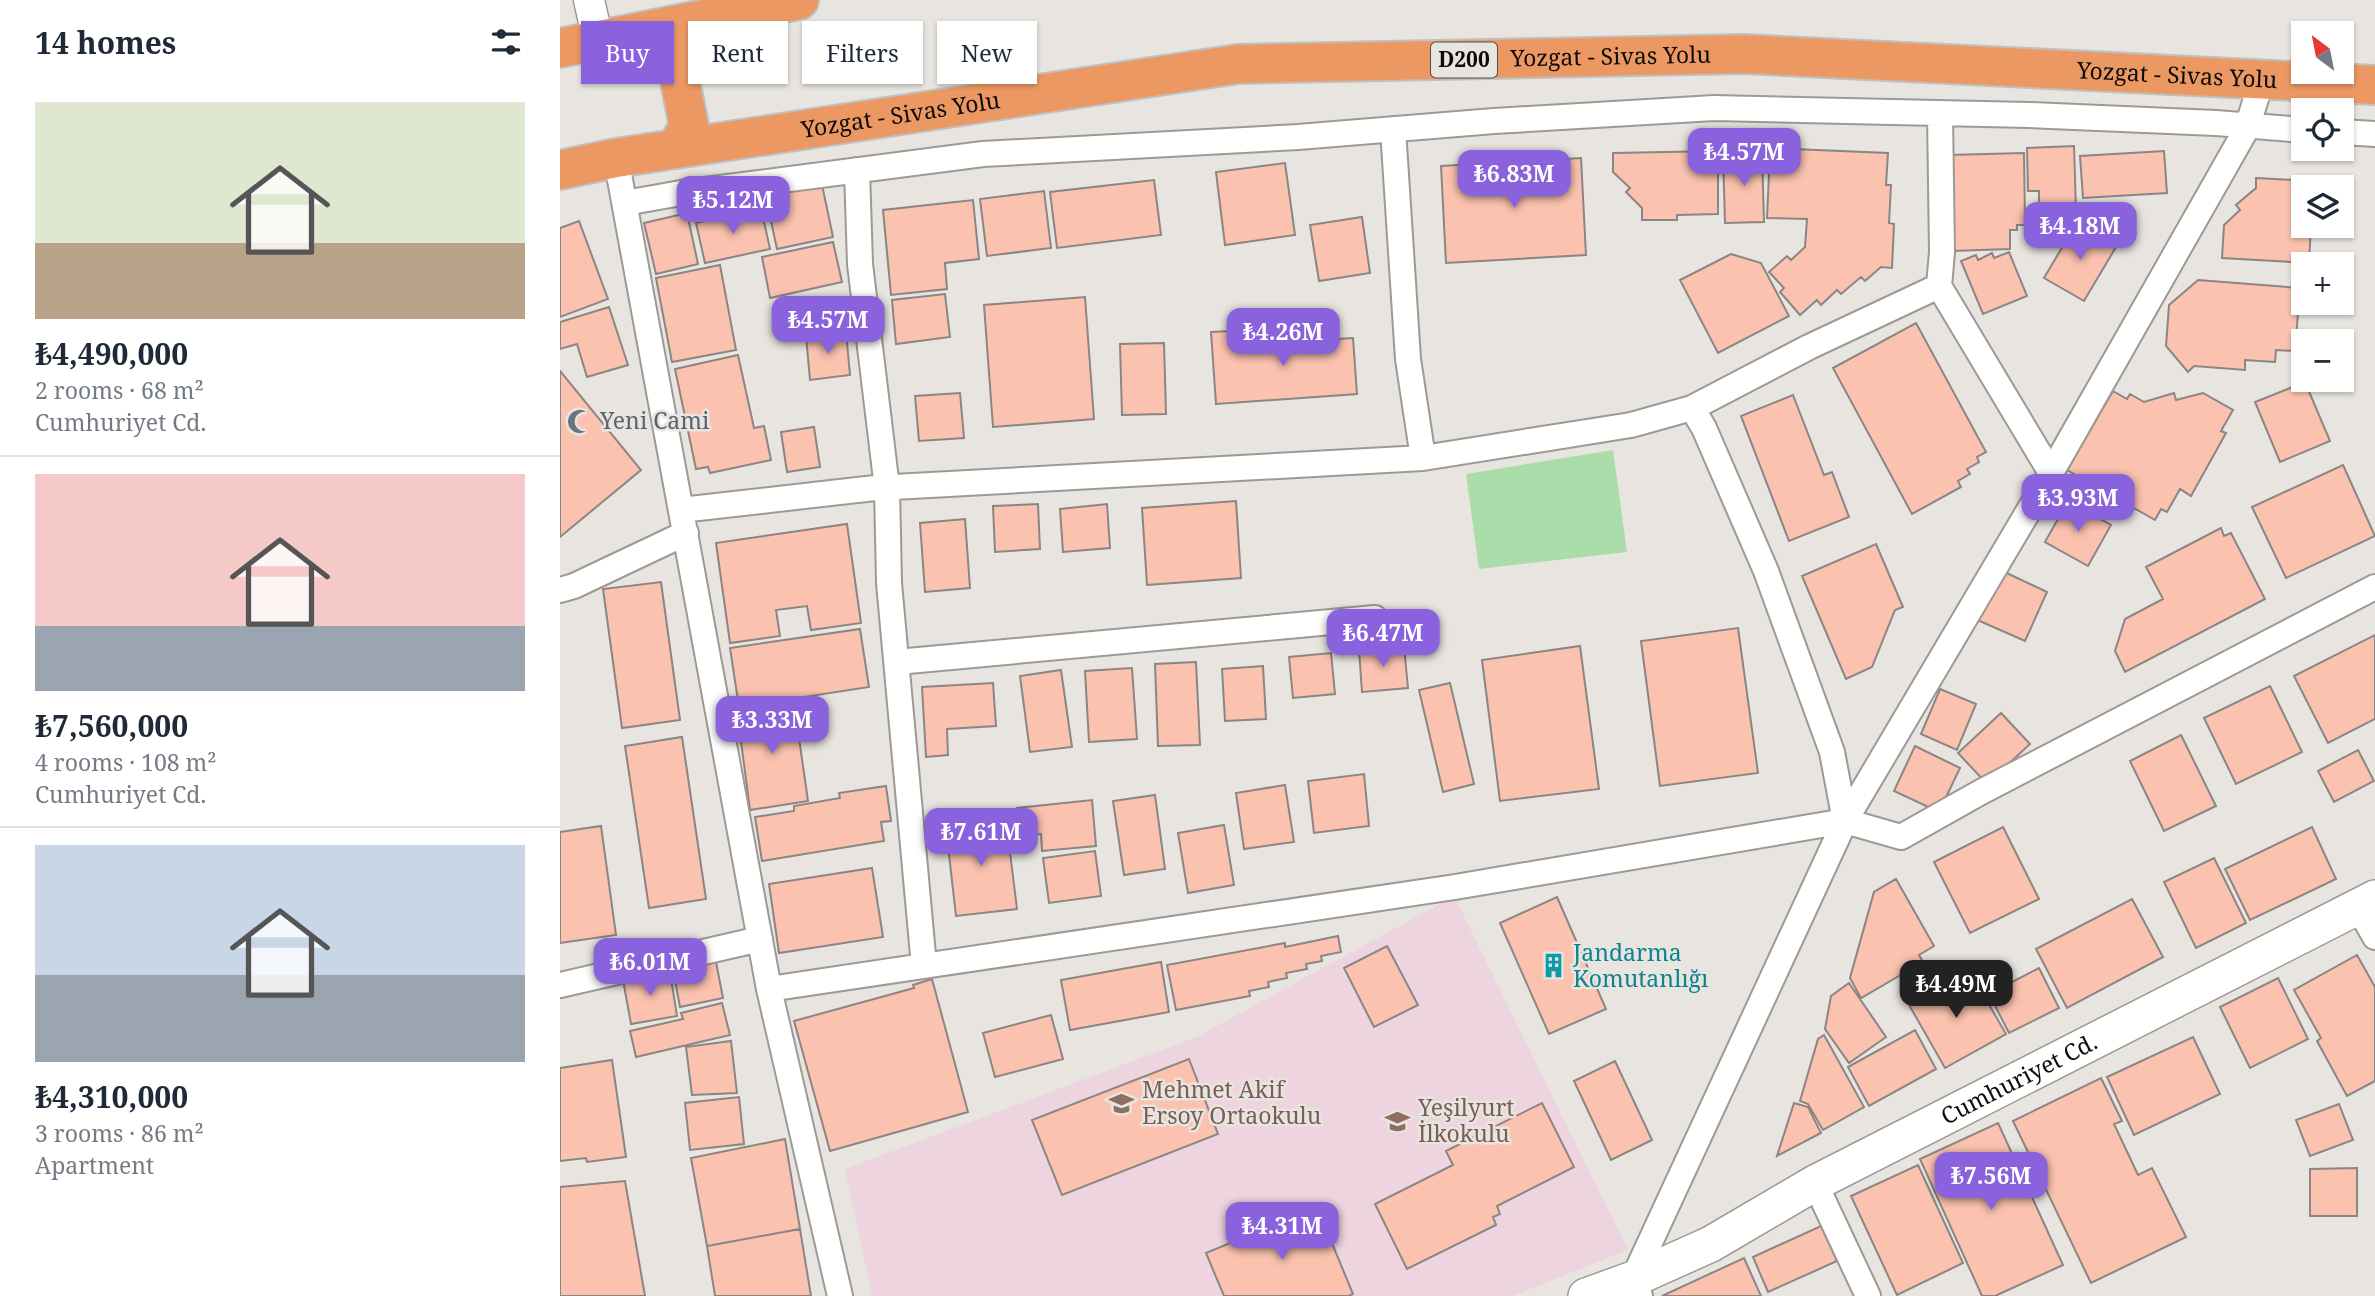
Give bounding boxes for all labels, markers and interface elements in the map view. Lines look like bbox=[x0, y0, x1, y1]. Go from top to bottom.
chip: Buy bbox=[581, 21, 674, 84]
chip: Rent bbox=[688, 21, 788, 84]
chip: Filters bbox=[802, 21, 923, 84]
chip: New bbox=[937, 21, 1037, 84]
north arrow bbox=[2291, 21, 2354, 84]
map controls bbox=[2291, 21, 2354, 392]
text: 14 homes bbox=[35, 22, 176, 63]
icon: filters bbox=[487, 23, 525, 61]
street label: Yozgat - Sivas Yolu bbox=[1509, 38, 1712, 74]
road number: D200 bbox=[1431, 42, 1497, 78]
street label: Yozgat - Sivas Yolu bbox=[2075, 53, 2278, 95]
street label: Yozgat - Sivas Yolu bbox=[798, 83, 1002, 145]
button: locate bbox=[2291, 98, 2354, 161]
pin: ₺4.57M bbox=[1687, 128, 1801, 188]
text: ₺4.57M bbox=[1704, 135, 1784, 167]
icon: home bbox=[217, 147, 343, 273]
pin: ₺6.83M bbox=[1457, 150, 1571, 210]
text: ₺6.83M bbox=[1474, 157, 1554, 189]
button: layers bbox=[2291, 175, 2354, 238]
pin: ₺5.12M bbox=[676, 176, 790, 236]
text: ₺5.12M bbox=[693, 183, 773, 215]
pin: ₺4.18M bbox=[2023, 202, 2137, 262]
text: ₺4.18M bbox=[2040, 209, 2120, 241]
button: + bbox=[2291, 252, 2354, 315]
pin: ₺4.57M bbox=[771, 296, 885, 356]
text: ₺4.57M bbox=[788, 303, 868, 335]
pin: ₺4.26M bbox=[1226, 308, 1340, 368]
text: ₺4.26M bbox=[1243, 315, 1323, 347]
button: − bbox=[2291, 329, 2354, 392]
text: ₺4,490,000 bbox=[35, 333, 188, 374]
text: 2 rooms · 68 m² bbox=[35, 374, 204, 406]
place label: Yeni Cami bbox=[599, 404, 710, 436]
text: Cumhuriyet Cd. bbox=[35, 406, 206, 438]
mosque icon: Yeni Cami bbox=[566, 407, 594, 435]
pin: ₺3.93M bbox=[2021, 475, 2135, 534]
text: ₺3.93M bbox=[2038, 481, 2118, 513]
icon: home bbox=[217, 519, 343, 645]
pin: ₺6.47M bbox=[1326, 610, 1440, 669]
text: ₺6.47M bbox=[1343, 616, 1423, 648]
pin: ₺3.33M bbox=[715, 696, 829, 756]
text: ₺3.33M bbox=[732, 703, 812, 735]
text: ₺7,560,000 bbox=[35, 705, 188, 746]
text: 4 rooms · 108 m² bbox=[35, 746, 217, 778]
text: Cumhuriyet Cd. bbox=[35, 778, 206, 810]
pin: ₺7.61M bbox=[924, 808, 1038, 868]
text: ₺7.61M bbox=[941, 815, 1021, 847]
icon: home bbox=[217, 890, 343, 1016]
place label: Jandarma Komutanlığı bbox=[1572, 936, 1709, 994]
pin: ₺6.01M bbox=[593, 939, 707, 998]
text: ₺6.01M bbox=[610, 945, 690, 977]
building icon: Jandarma Komutanlığı bbox=[1539, 952, 1567, 980]
pin: ₺4.49M bbox=[1899, 960, 2013, 1020]
text: ₺4.49M bbox=[1916, 967, 1996, 999]
street label: Cumhuriyet Cd. bbox=[1935, 1025, 2102, 1131]
place label: Mehmet Akif Ersoy Ortaokulu bbox=[1142, 1073, 1322, 1131]
text: ₺4,310,000 bbox=[35, 1076, 188, 1117]
school or university icon: Mehmet Akif Ersoy Ortaokulu bbox=[1108, 1089, 1136, 1117]
place label: Yeşilyurt İlkokulu bbox=[1417, 1091, 1514, 1149]
school or university icon: Yeşilyurt İlkokulu bbox=[1384, 1107, 1412, 1135]
text: 3 rooms · 86 m² bbox=[35, 1117, 204, 1149]
text: Apartment bbox=[35, 1149, 154, 1181]
pin: ₺7.56M bbox=[1934, 1152, 2048, 1212]
text: ₺7.56M bbox=[1951, 1159, 2031, 1191]
pin: ₺4.31M bbox=[1225, 1202, 1339, 1262]
text: ₺4.31M bbox=[1242, 1209, 1322, 1241]

